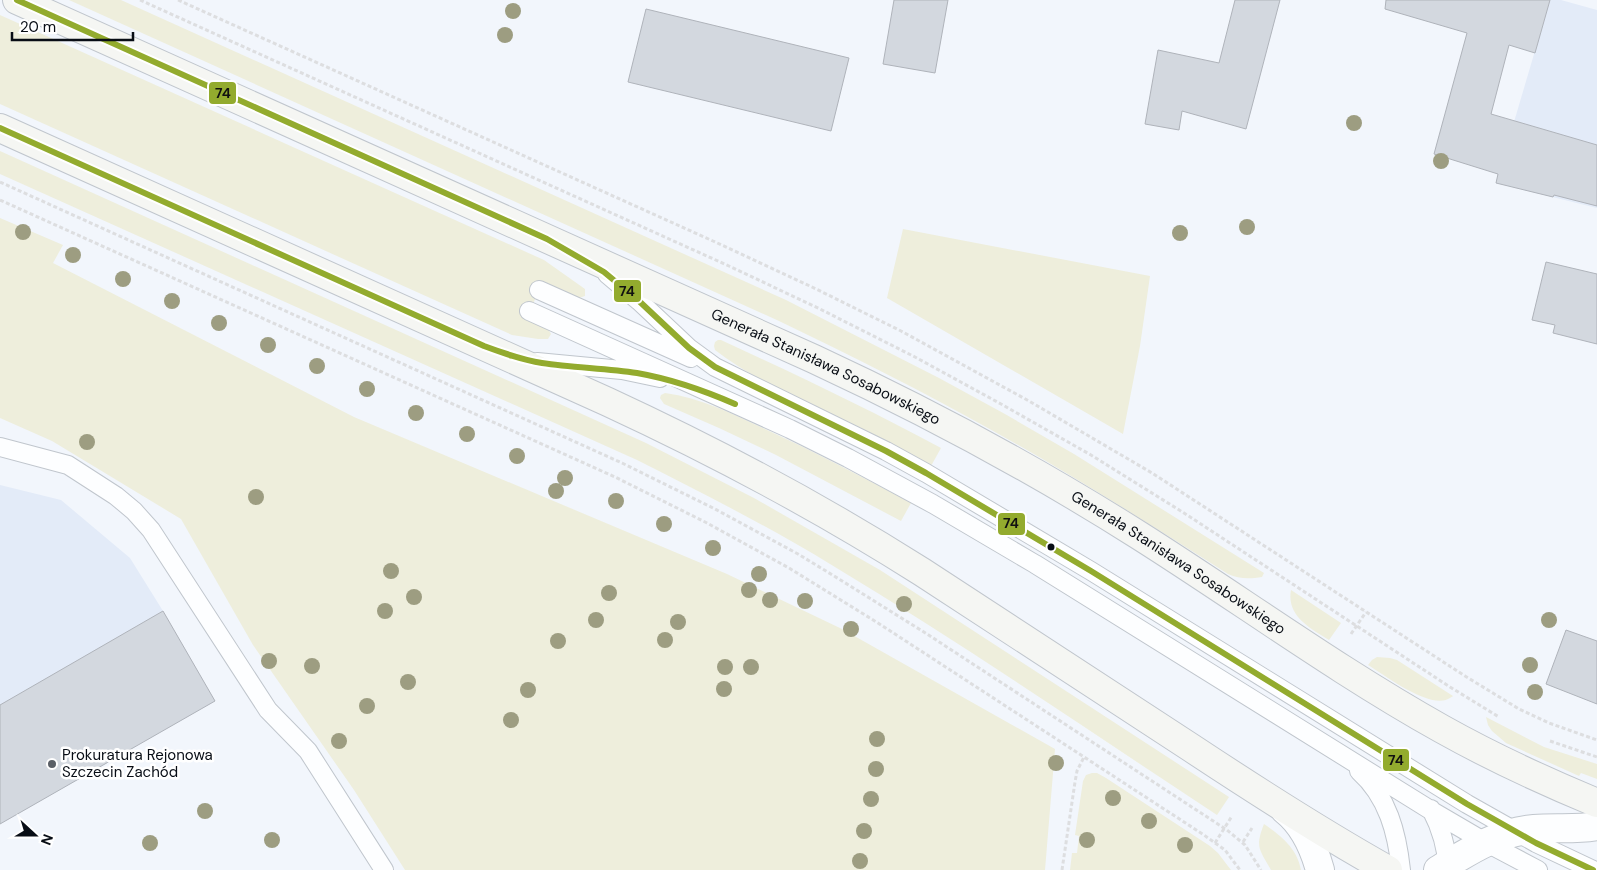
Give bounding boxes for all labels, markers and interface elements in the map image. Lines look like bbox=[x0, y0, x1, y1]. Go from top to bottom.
scale bar bbox=[12, 10, 134, 42]
text: 20 m bbox=[20, 17, 56, 37]
line badge: 74 bbox=[208, 81, 237, 105]
text: 74 bbox=[215, 84, 231, 102]
line badge: 74 bbox=[613, 279, 642, 303]
text: 74 bbox=[619, 282, 635, 300]
street label: Generała Stanisława Sosabowskiego bbox=[708, 304, 944, 430]
street label: Generała Stanisława Sosabowskiego bbox=[1068, 486, 1290, 639]
line badge: 74 bbox=[997, 512, 1026, 536]
text: 74 bbox=[1003, 514, 1019, 532]
unlabelled marker bbox=[1046, 542, 1056, 552]
place label: Prokuratura Rejonowa Szczecin Zachód bbox=[62, 745, 213, 782]
line badge: 74 bbox=[1382, 748, 1410, 772]
text: 74 bbox=[1388, 751, 1404, 769]
marker: Prokuratura Rejonowa Szczecin Zachód bbox=[46, 758, 58, 770]
north arrow bbox=[10, 810, 60, 860]
text: N bbox=[37, 832, 57, 848]

